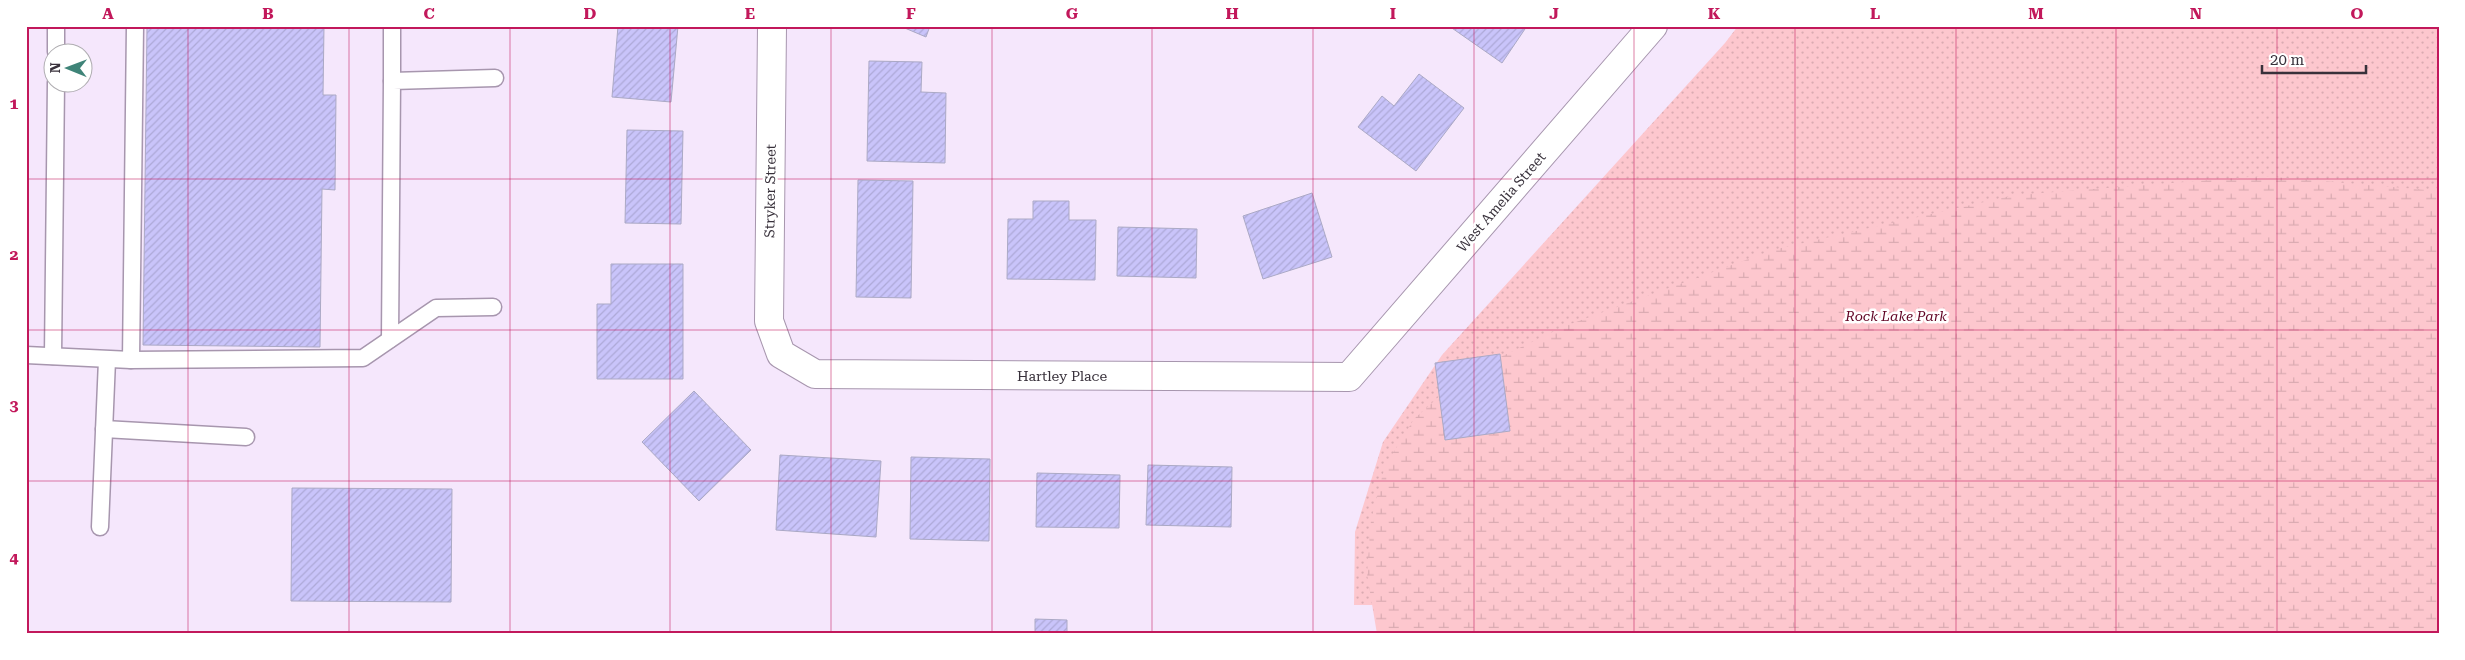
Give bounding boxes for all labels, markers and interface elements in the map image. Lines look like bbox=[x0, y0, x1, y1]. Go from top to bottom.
text: A bbox=[102, 4, 114, 23]
text: B bbox=[262, 4, 274, 23]
text: C bbox=[423, 4, 435, 23]
text: D bbox=[584, 4, 597, 23]
text: E bbox=[745, 4, 755, 23]
text: F bbox=[906, 4, 916, 23]
text: G bbox=[1066, 4, 1079, 23]
text: H bbox=[1225, 4, 1239, 23]
text: I bbox=[1390, 4, 1396, 23]
text: J bbox=[1549, 4, 1559, 23]
text: K bbox=[1708, 4, 1721, 23]
text: L bbox=[1870, 4, 1880, 23]
text: M bbox=[2028, 4, 2044, 23]
text: N bbox=[2190, 4, 2202, 23]
text: O bbox=[2351, 4, 2364, 23]
north arrow bbox=[42, 42, 92, 92]
scale bar bbox=[2262, 42, 2366, 74]
text: 20 m bbox=[2270, 51, 2305, 69]
text: N bbox=[47, 62, 63, 73]
text: 1 bbox=[10, 94, 19, 113]
street label: Stryker Street bbox=[761, 144, 779, 238]
street label: West Amelia Street bbox=[1453, 149, 1549, 255]
text: 2 bbox=[10, 245, 19, 264]
park label: Rock Lake Park bbox=[1844, 308, 1947, 324]
street label: Hartley Place bbox=[1017, 368, 1107, 384]
text: 3 bbox=[10, 396, 19, 415]
text: 4 bbox=[10, 548, 19, 567]

